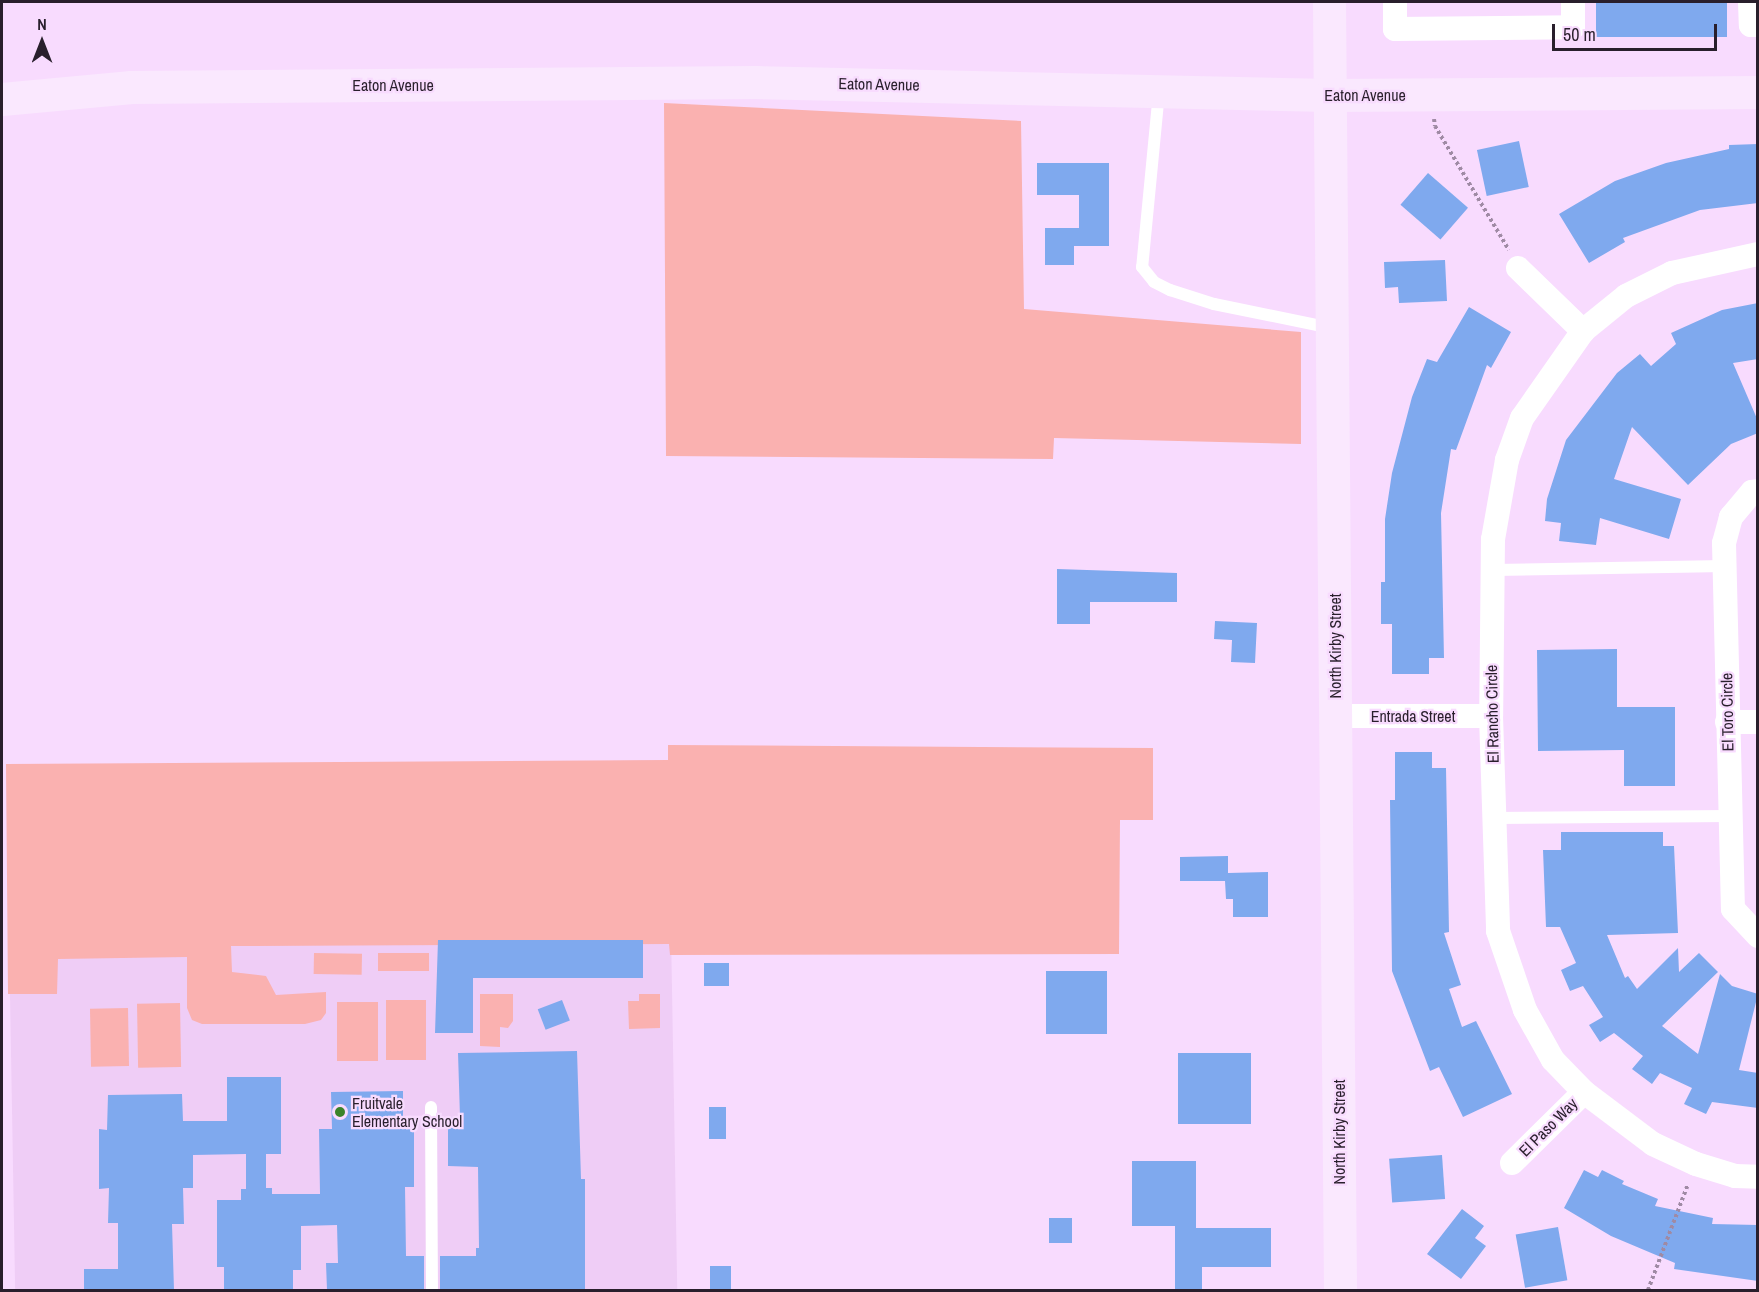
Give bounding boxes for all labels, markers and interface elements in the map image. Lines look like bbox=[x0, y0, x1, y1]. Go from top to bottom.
north arrow bbox=[12, 12, 72, 72]
scale bar bbox=[1555, 12, 1720, 50]
text: N bbox=[37, 13, 47, 35]
text: 50 m bbox=[1563, 22, 1596, 47]
street label: Eaton Avenue bbox=[838, 74, 920, 94]
street label: Eaton Avenue bbox=[352, 75, 434, 95]
street label: Eaton Avenue bbox=[1324, 85, 1406, 105]
street label: North Kirby Street bbox=[1325, 593, 1345, 699]
street label: El Rancho Circle bbox=[1482, 665, 1502, 763]
street label: El Toro Circle bbox=[1717, 672, 1737, 752]
street label: Entrada Street bbox=[1371, 706, 1455, 726]
street label: North Kirby Street bbox=[1329, 1079, 1349, 1185]
place label: Fruitvale Elementary School bbox=[352, 1093, 462, 1131]
street label: El Paso Way bbox=[1515, 1094, 1581, 1160]
marker: Fruitvale Elementary School bbox=[333, 1105, 347, 1119]

